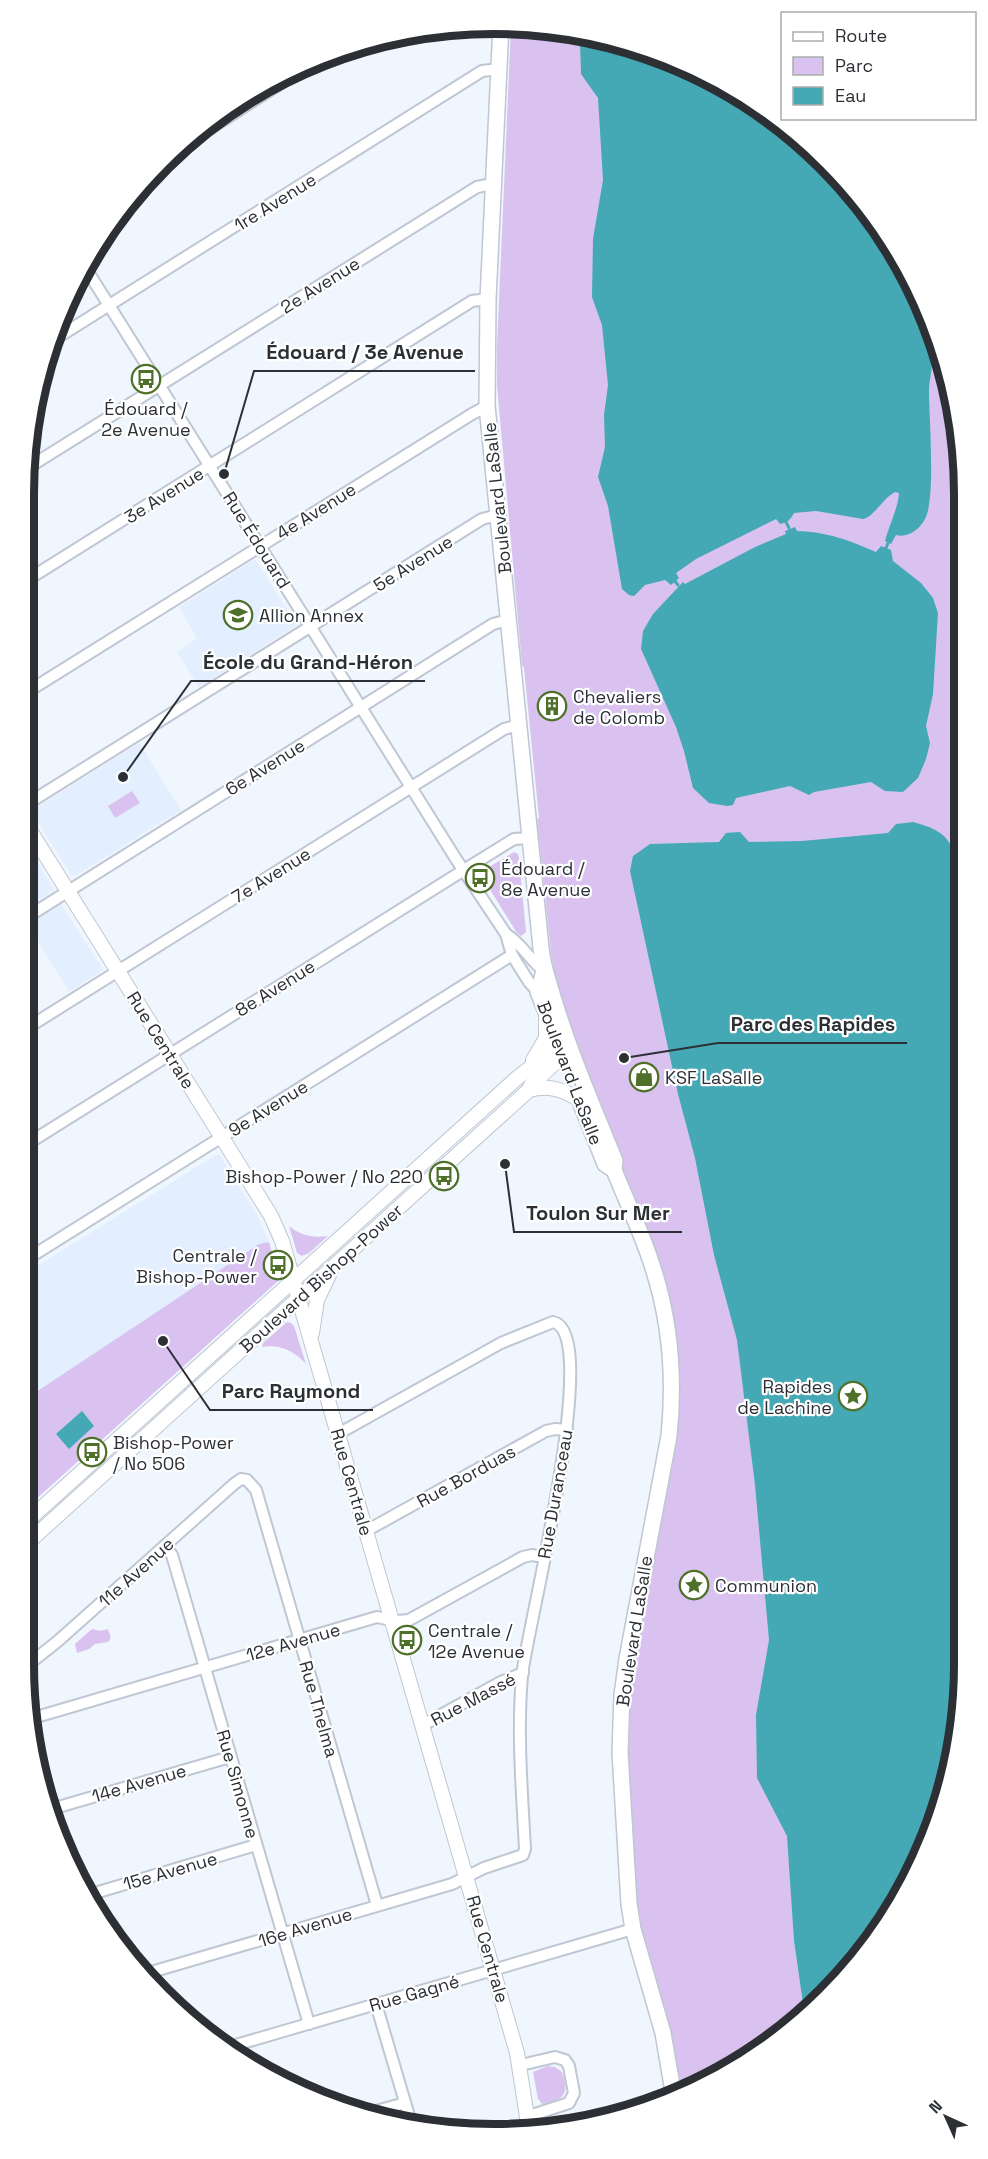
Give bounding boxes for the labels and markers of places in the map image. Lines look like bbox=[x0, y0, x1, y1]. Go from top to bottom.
callout: Édouard / 3e Avenue bbox=[254, 333, 475, 371]
bus stop icon: Édouard / 2e Avenue bbox=[130, 363, 162, 395]
place label: Édouard / 2e Avenue bbox=[101, 397, 191, 441]
school or university icon: Allion Annex bbox=[222, 599, 254, 631]
place label: Allion Annex bbox=[259, 604, 364, 627]
callout: École du Grand-Héron bbox=[191, 643, 425, 681]
place label: Chevaliers de Colomb bbox=[573, 685, 665, 729]
building icon: Chevaliers de Colomb bbox=[536, 690, 568, 722]
place label: Édouard / 8e Avenue bbox=[501, 857, 591, 901]
bus stop icon: Édouard / 8e Avenue bbox=[464, 862, 496, 894]
callout: Parc des Rapides bbox=[718, 1005, 907, 1043]
shop icon: KSF LaSalle bbox=[628, 1061, 660, 1093]
place label: KSF LaSalle bbox=[665, 1066, 762, 1089]
bus stop icon: Bishop-Power / No 220 bbox=[428, 1160, 460, 1192]
place label: Bishop-Power / No 220 bbox=[225, 1165, 423, 1188]
callout: Toulon Sur Mer bbox=[514, 1194, 682, 1232]
place label: Centrale / Bishop-Power bbox=[136, 1244, 257, 1288]
bus stop icon: Centrale / Bishop-Power bbox=[262, 1249, 294, 1281]
callout: Parc Raymond bbox=[210, 1372, 373, 1410]
place label: Rapides de Lachine bbox=[737, 1375, 832, 1419]
place icon: Rapides de Lachine bbox=[837, 1380, 869, 1412]
place label: Bishop-Power / No 506 bbox=[113, 1431, 234, 1475]
bus stop icon: Bishop-Power / No 506 bbox=[76, 1436, 108, 1468]
place icon: Communion bbox=[678, 1569, 710, 1601]
place label: Communion bbox=[715, 1574, 817, 1597]
place label: Centrale / 12e Avenue bbox=[428, 1619, 525, 1663]
bus stop icon: Centrale / 12e Avenue bbox=[391, 1624, 423, 1656]

